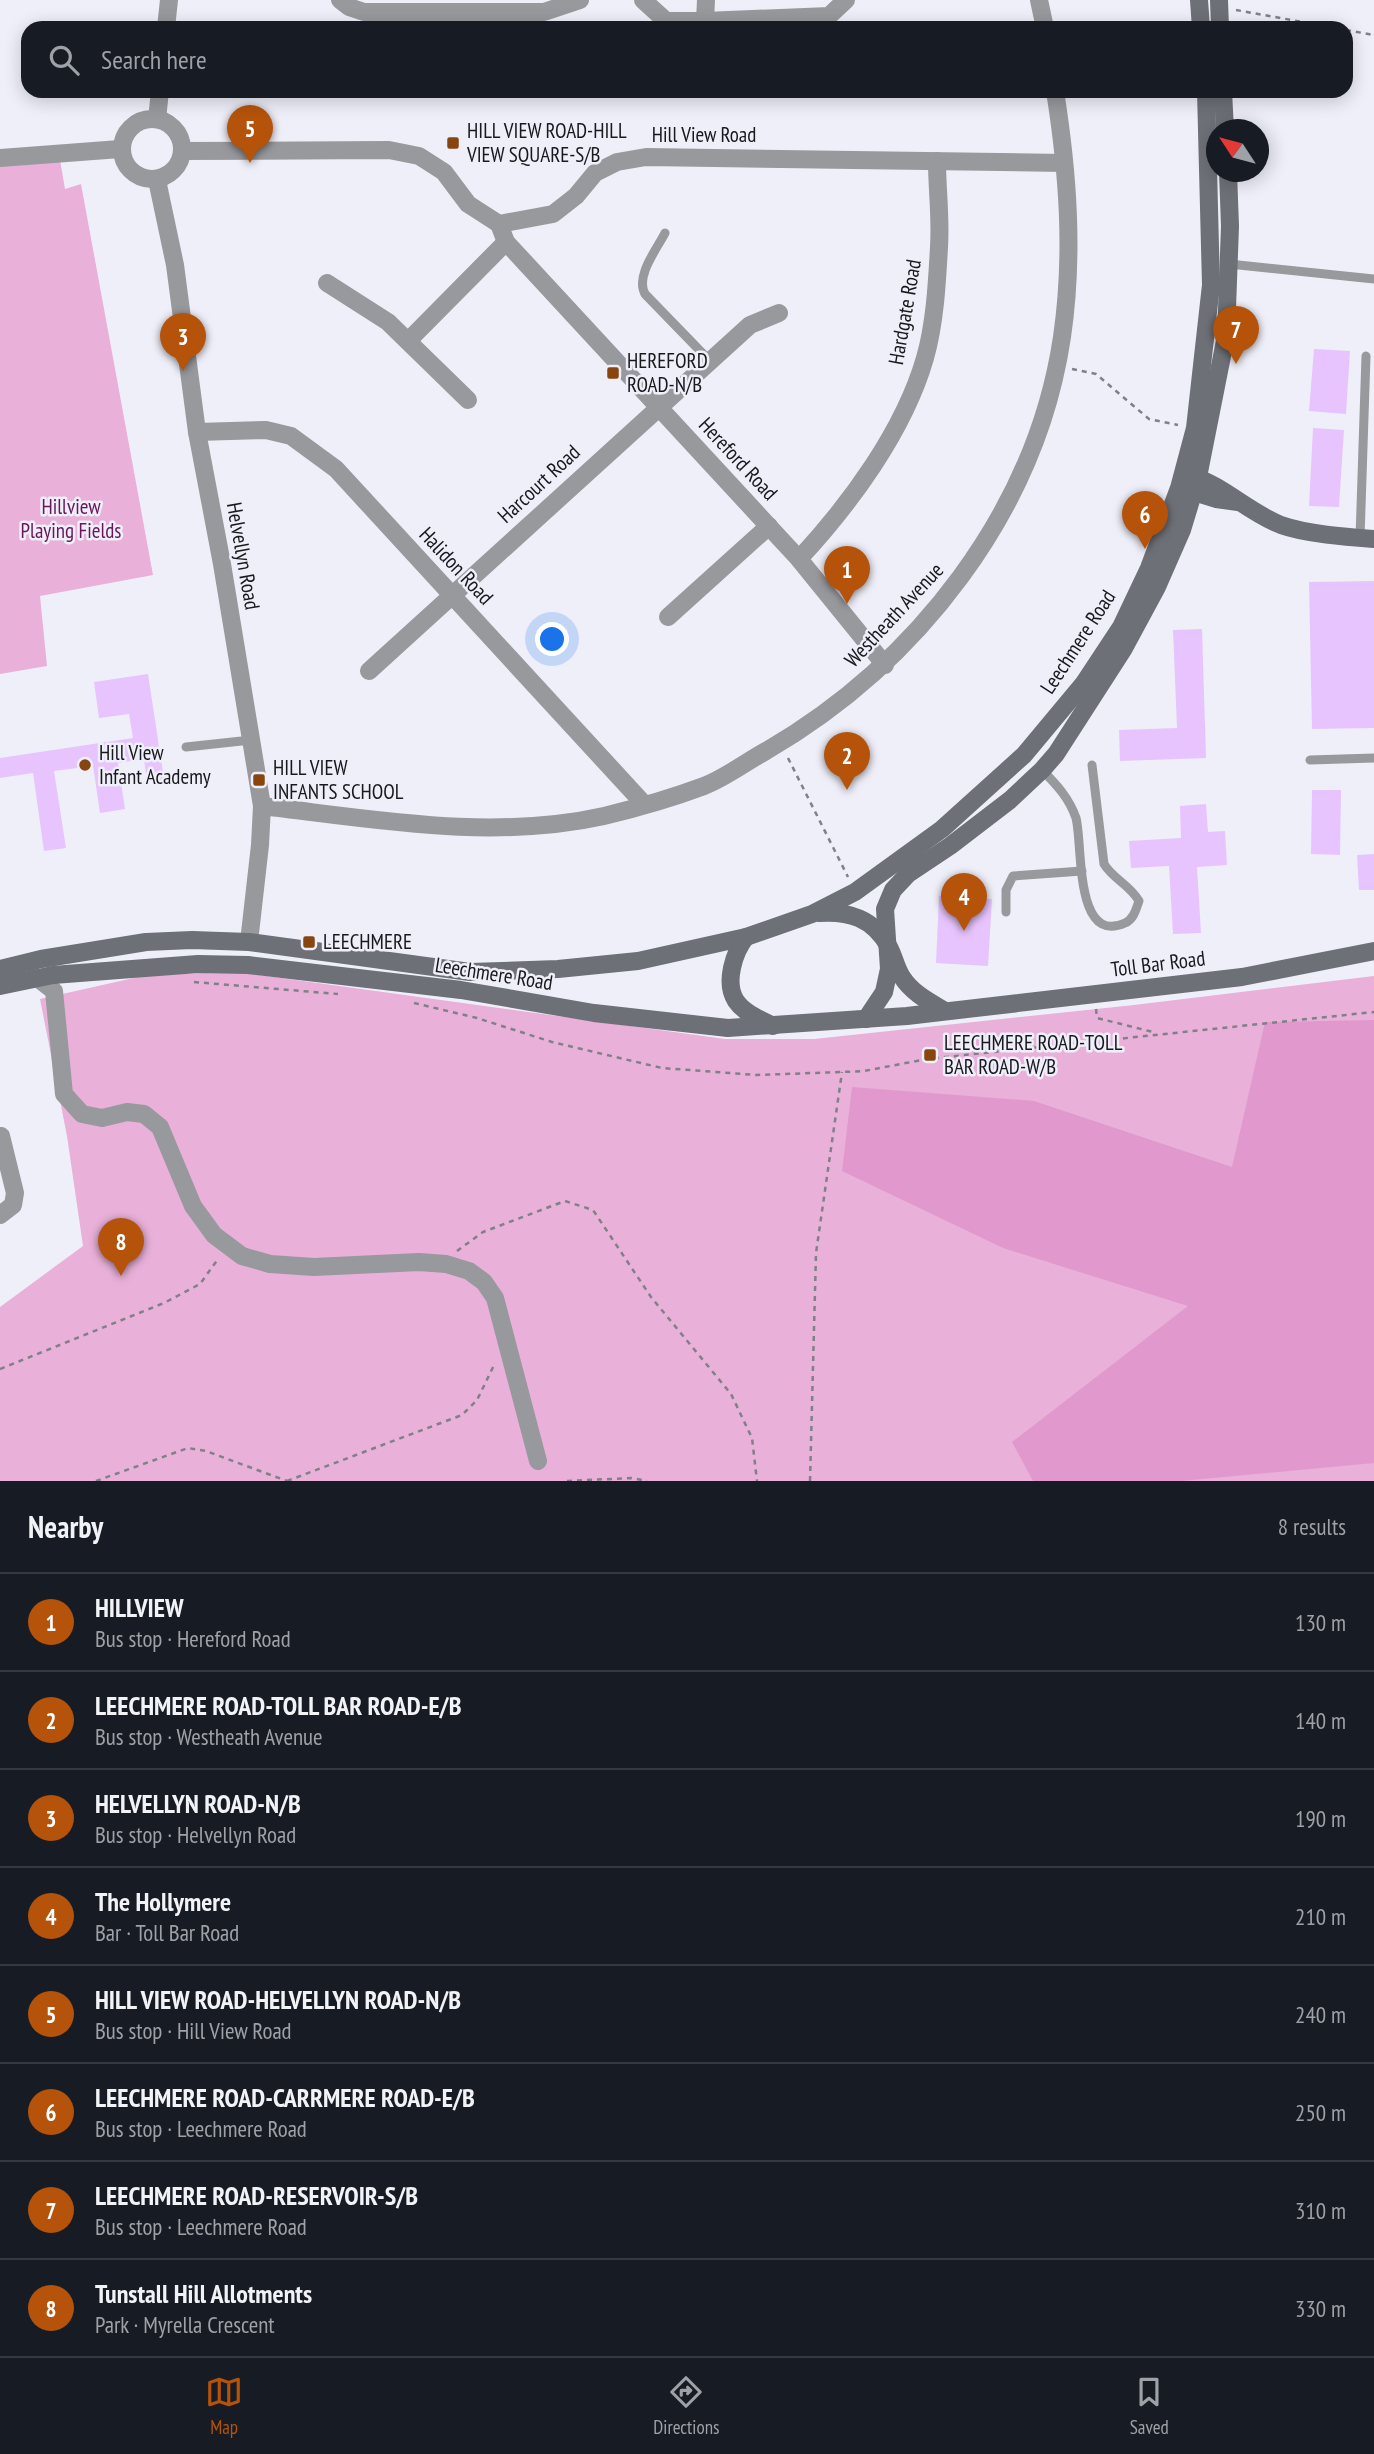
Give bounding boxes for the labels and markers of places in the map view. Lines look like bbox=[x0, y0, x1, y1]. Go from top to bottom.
pin: 5 bbox=[227, 105, 273, 163]
place label: HILL VIEW ROAD-HILL VIEW SQUARE-S/B bbox=[466, 117, 627, 168]
marker: HILL VIEW ROAD-HILL VIEW SQUARE-S/B bbox=[445, 135, 461, 151]
pin: 7 bbox=[1213, 306, 1259, 364]
pin: 3 bbox=[160, 313, 206, 371]
place label: HEREFORD ROAD-N/B bbox=[627, 347, 708, 398]
marker: HEREFORD ROAD-N/B bbox=[605, 365, 621, 381]
pin: 6 bbox=[1122, 491, 1168, 549]
pin: 1 bbox=[824, 546, 870, 604]
pin: 2 bbox=[824, 732, 870, 790]
place label: Hill View Infant Academy bbox=[99, 739, 211, 790]
place label: HILL VIEW INFANTS SCHOOL bbox=[273, 754, 404, 805]
marker: Hill View Infant Academy bbox=[77, 757, 93, 773]
marker: HILL VIEW INFANTS SCHOOL bbox=[251, 772, 267, 788]
pin: 4 bbox=[941, 873, 987, 931]
place label: LEECHMERE bbox=[323, 928, 412, 955]
marker: LEECHMERE bbox=[301, 934, 317, 950]
place label: LEECHMERE ROAD-TOLL BAR ROAD-W/B bbox=[944, 1029, 1123, 1080]
marker: LEECHMERE ROAD-TOLL BAR ROAD-W/B bbox=[922, 1047, 938, 1063]
pin: 8 bbox=[98, 1218, 144, 1276]

